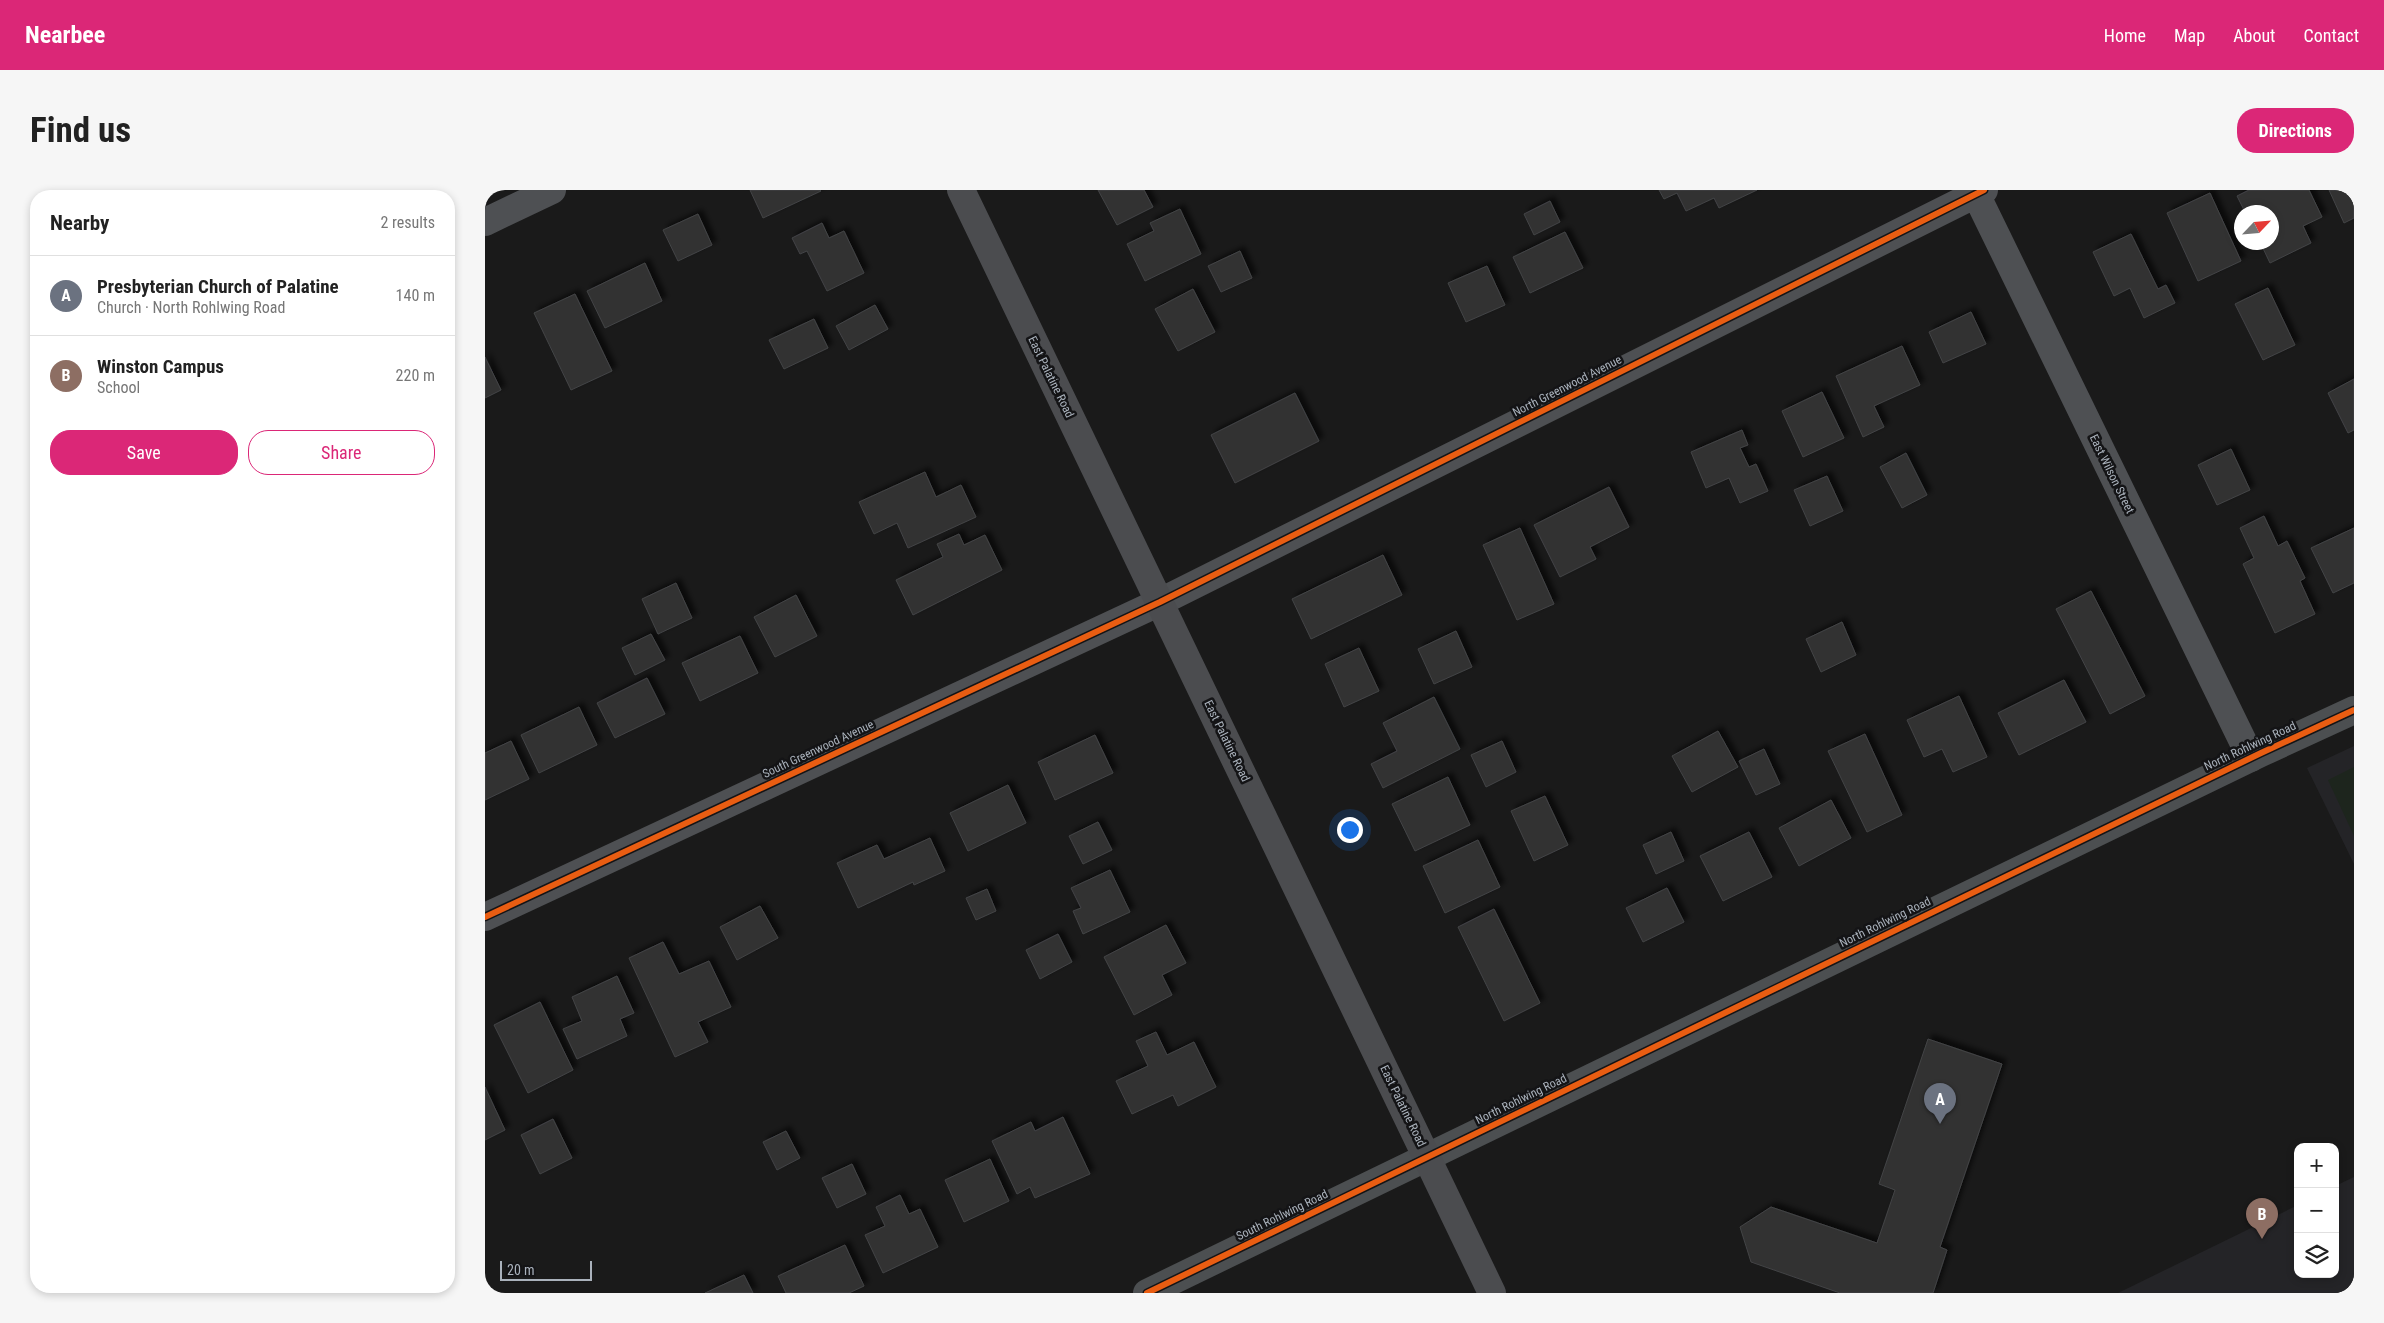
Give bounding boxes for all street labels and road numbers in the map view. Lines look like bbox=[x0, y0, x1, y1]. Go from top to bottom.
street label: East Palatine Road bbox=[1025, 334, 1077, 420]
street label: North Greenwood Avenue bbox=[1510, 352, 1624, 420]
street label: East Wilson Street bbox=[2087, 432, 2137, 516]
street label: East Palatine Road bbox=[1201, 698, 1253, 784]
street label: South Greenwood Avenue bbox=[760, 717, 876, 781]
street label: North Rohlwing Road bbox=[2202, 719, 2298, 773]
street label: North Rohlwing Road bbox=[1837, 894, 1933, 950]
street label: East Palatine Road bbox=[1377, 1063, 1429, 1149]
street label: North Rohlwing Road bbox=[1473, 1071, 1569, 1127]
street label: South Rohlwing Road bbox=[1234, 1187, 1330, 1243]

